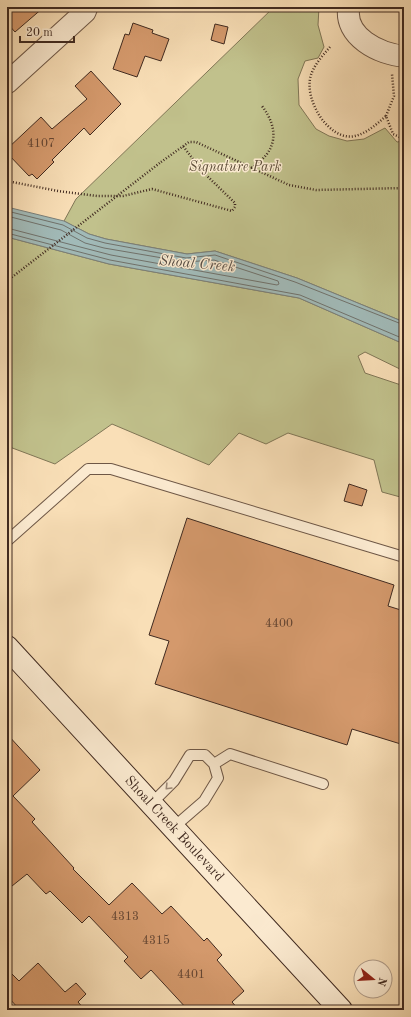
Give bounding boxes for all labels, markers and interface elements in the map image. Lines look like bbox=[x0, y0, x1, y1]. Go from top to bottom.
scale bar bbox=[20, 18, 74, 44]
text: 20 m bbox=[26, 27, 53, 39]
house number: 4107 bbox=[27, 138, 55, 150]
park label: Signature Park bbox=[189, 160, 281, 175]
water label: Shoal Creek bbox=[158, 254, 236, 275]
house number: 4400 bbox=[265, 618, 293, 630]
street label: Shoal Creek Boulevard bbox=[122, 773, 227, 884]
one-way arrow bbox=[165, 782, 173, 790]
house number: 4313 bbox=[111, 911, 139, 923]
house number: 4315 bbox=[142, 934, 170, 947]
north arrow bbox=[353, 959, 393, 999]
house number: 4401 bbox=[177, 969, 205, 981]
text: N bbox=[374, 976, 388, 988]

